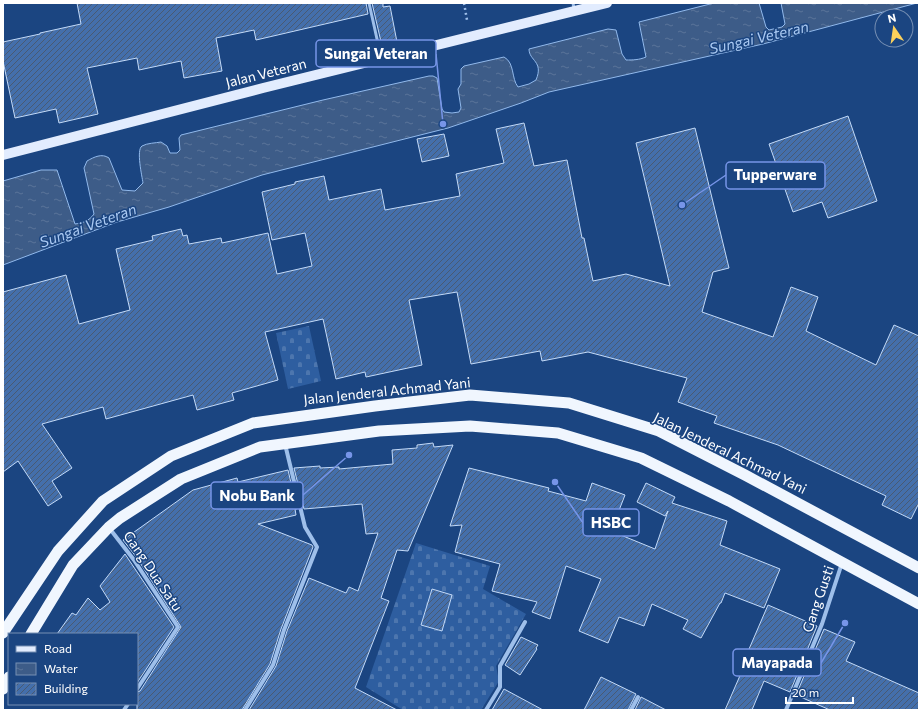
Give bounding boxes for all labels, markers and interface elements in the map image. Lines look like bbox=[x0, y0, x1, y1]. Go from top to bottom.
north arrow bbox=[874, 8, 914, 48]
text: N bbox=[886, 11, 897, 25]
water label: Sungai Veteran bbox=[707, 17, 810, 57]
callout: Sungai Veteran bbox=[316, 40, 436, 67]
text: Sungai Veteran bbox=[324, 44, 428, 62]
street label: Jalan Veteran bbox=[224, 54, 308, 91]
callout: Tupperware bbox=[726, 162, 825, 189]
text: Tupperware bbox=[733, 165, 817, 183]
water label: Sungai Veteran bbox=[37, 199, 139, 251]
street label: Jalan Jenderal Achmad Yani bbox=[302, 373, 471, 408]
street label: Jalan Jenderal Achmad Yani bbox=[651, 408, 810, 497]
callout: Nobu Bank bbox=[211, 482, 303, 509]
text: Nobu Bank bbox=[219, 486, 295, 504]
callout: HSBC bbox=[583, 509, 639, 536]
text: HSBC bbox=[591, 513, 631, 531]
street label: Gang Dua Satu bbox=[120, 527, 186, 614]
street label: Gang Gusti bbox=[798, 563, 837, 635]
legend bbox=[8, 633, 138, 705]
text: Road bbox=[44, 641, 72, 655]
callout: Mayapada bbox=[733, 649, 821, 676]
text: Mayapada bbox=[741, 653, 813, 671]
text: Water bbox=[44, 661, 78, 675]
scale bar bbox=[786, 679, 853, 705]
text: Building bbox=[44, 681, 88, 695]
text: 20 m bbox=[792, 685, 819, 699]

